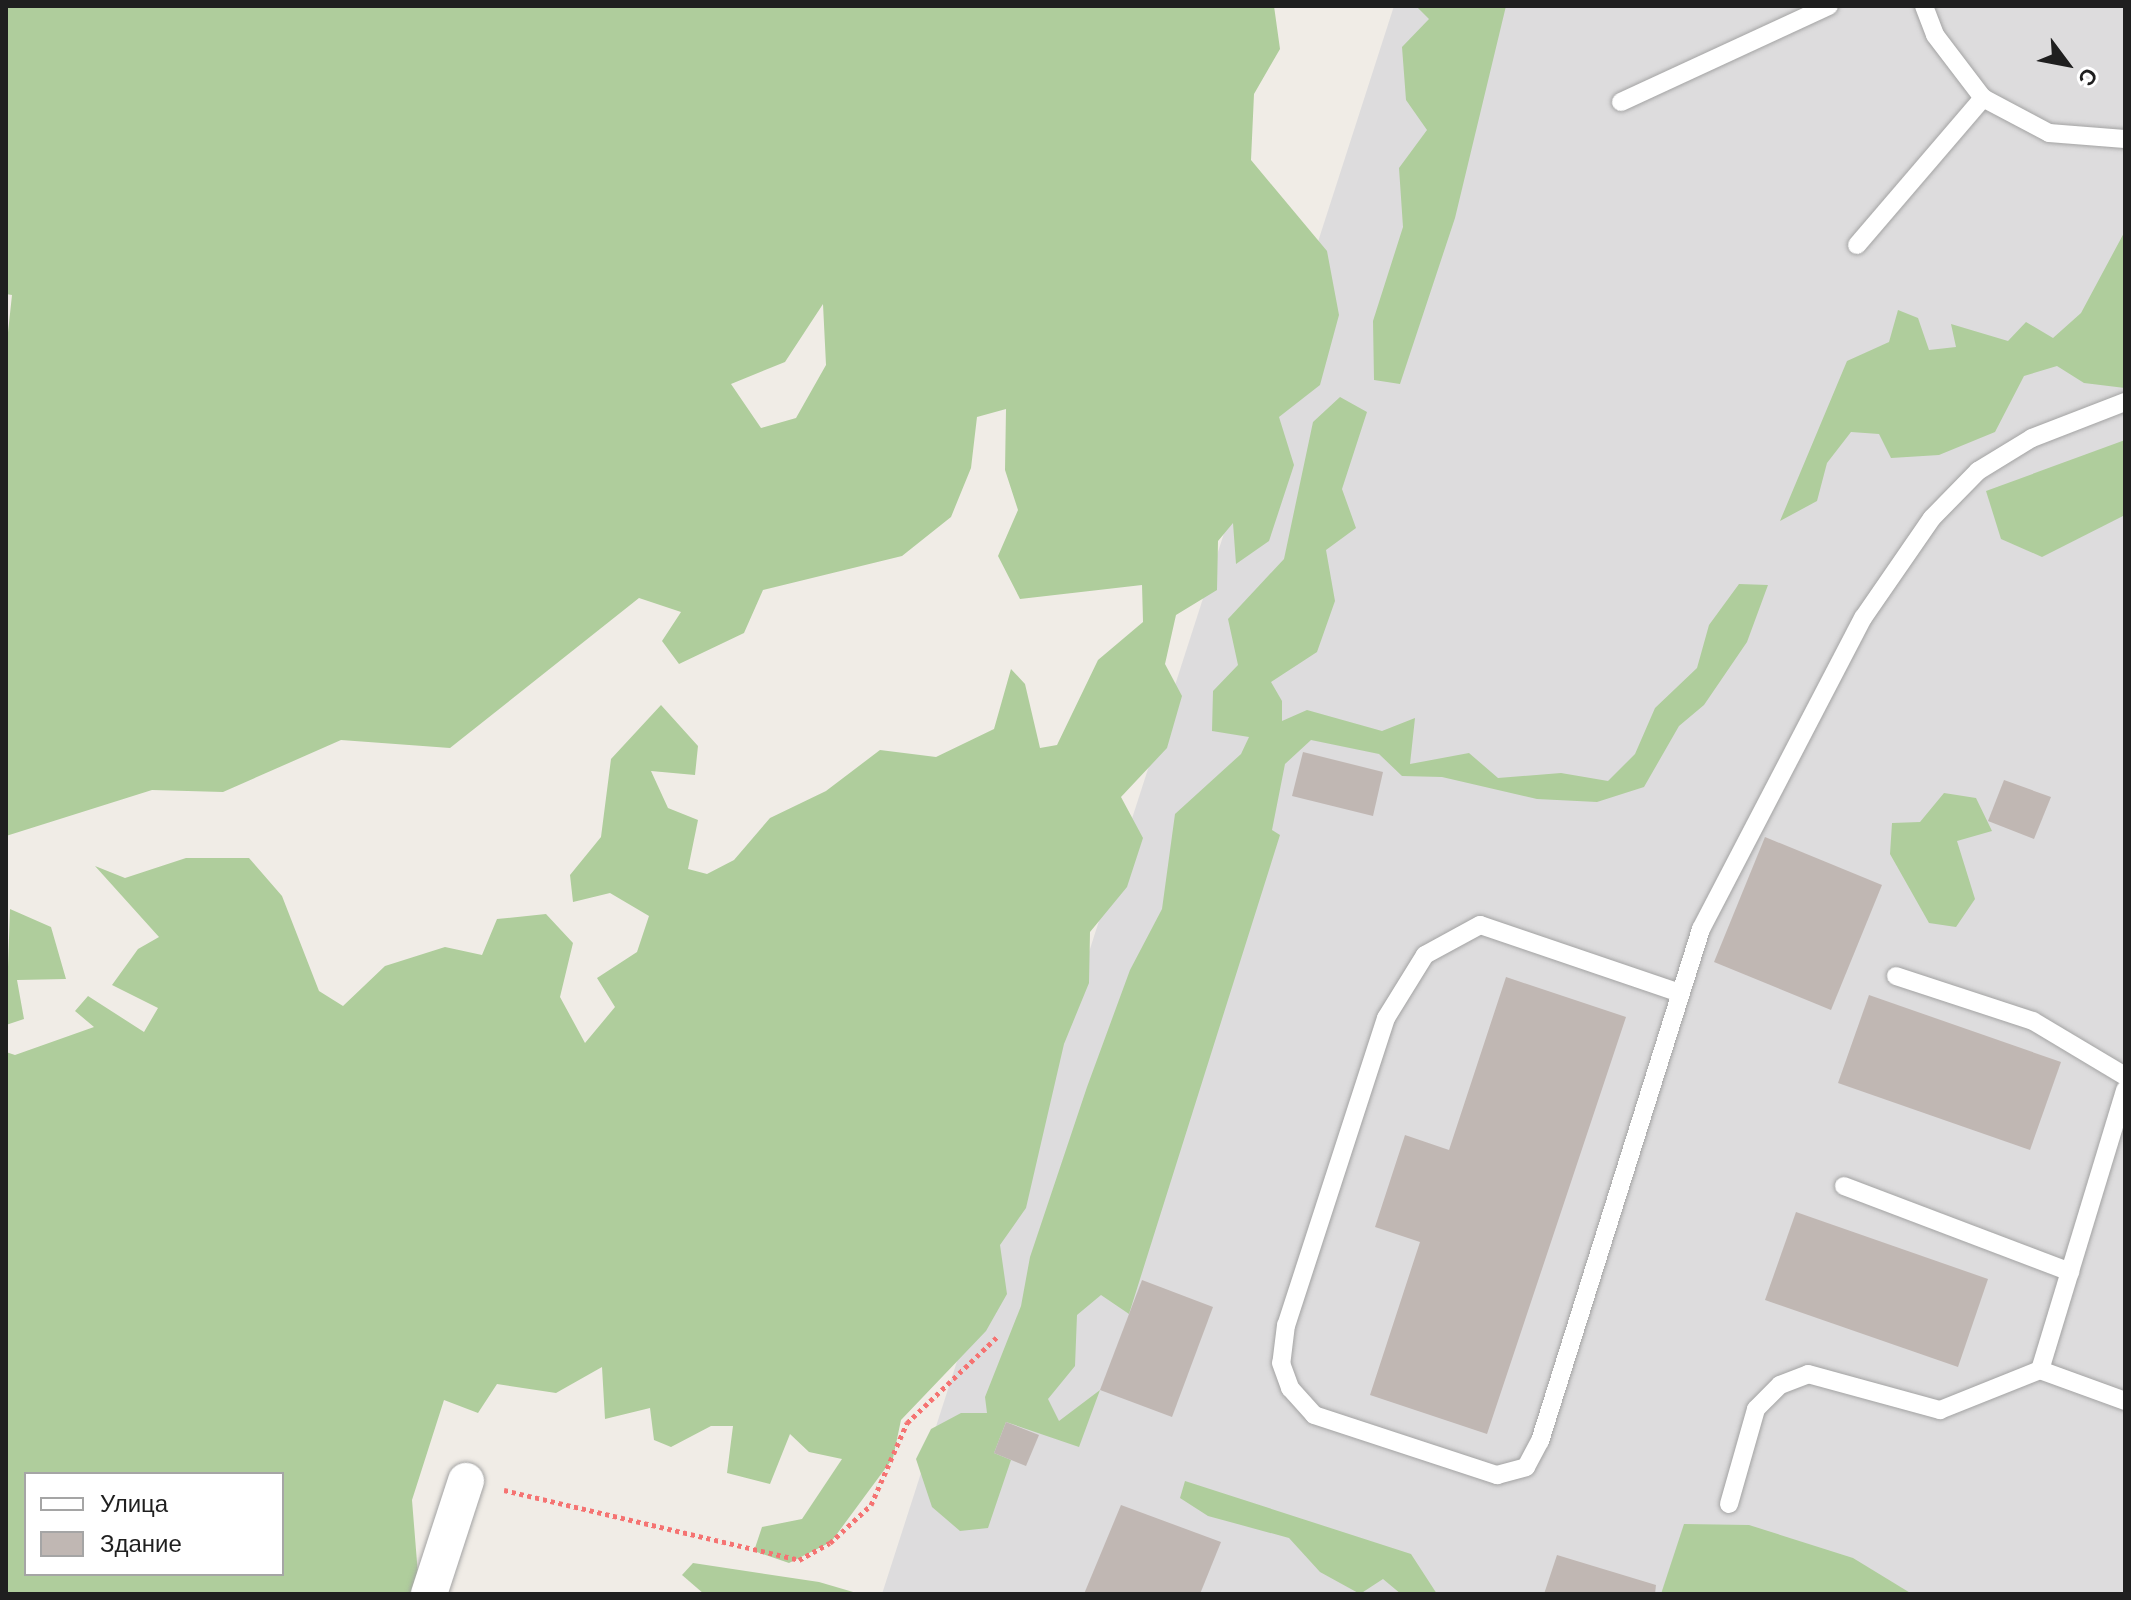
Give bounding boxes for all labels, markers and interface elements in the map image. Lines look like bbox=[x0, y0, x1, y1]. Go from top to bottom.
north arrow bbox=[2027, 24, 2107, 104]
text: С bbox=[2073, 64, 2103, 90]
legend bbox=[24, 1472, 284, 1576]
text: Улица bbox=[100, 1490, 168, 1518]
text: Здание bbox=[100, 1530, 182, 1558]

